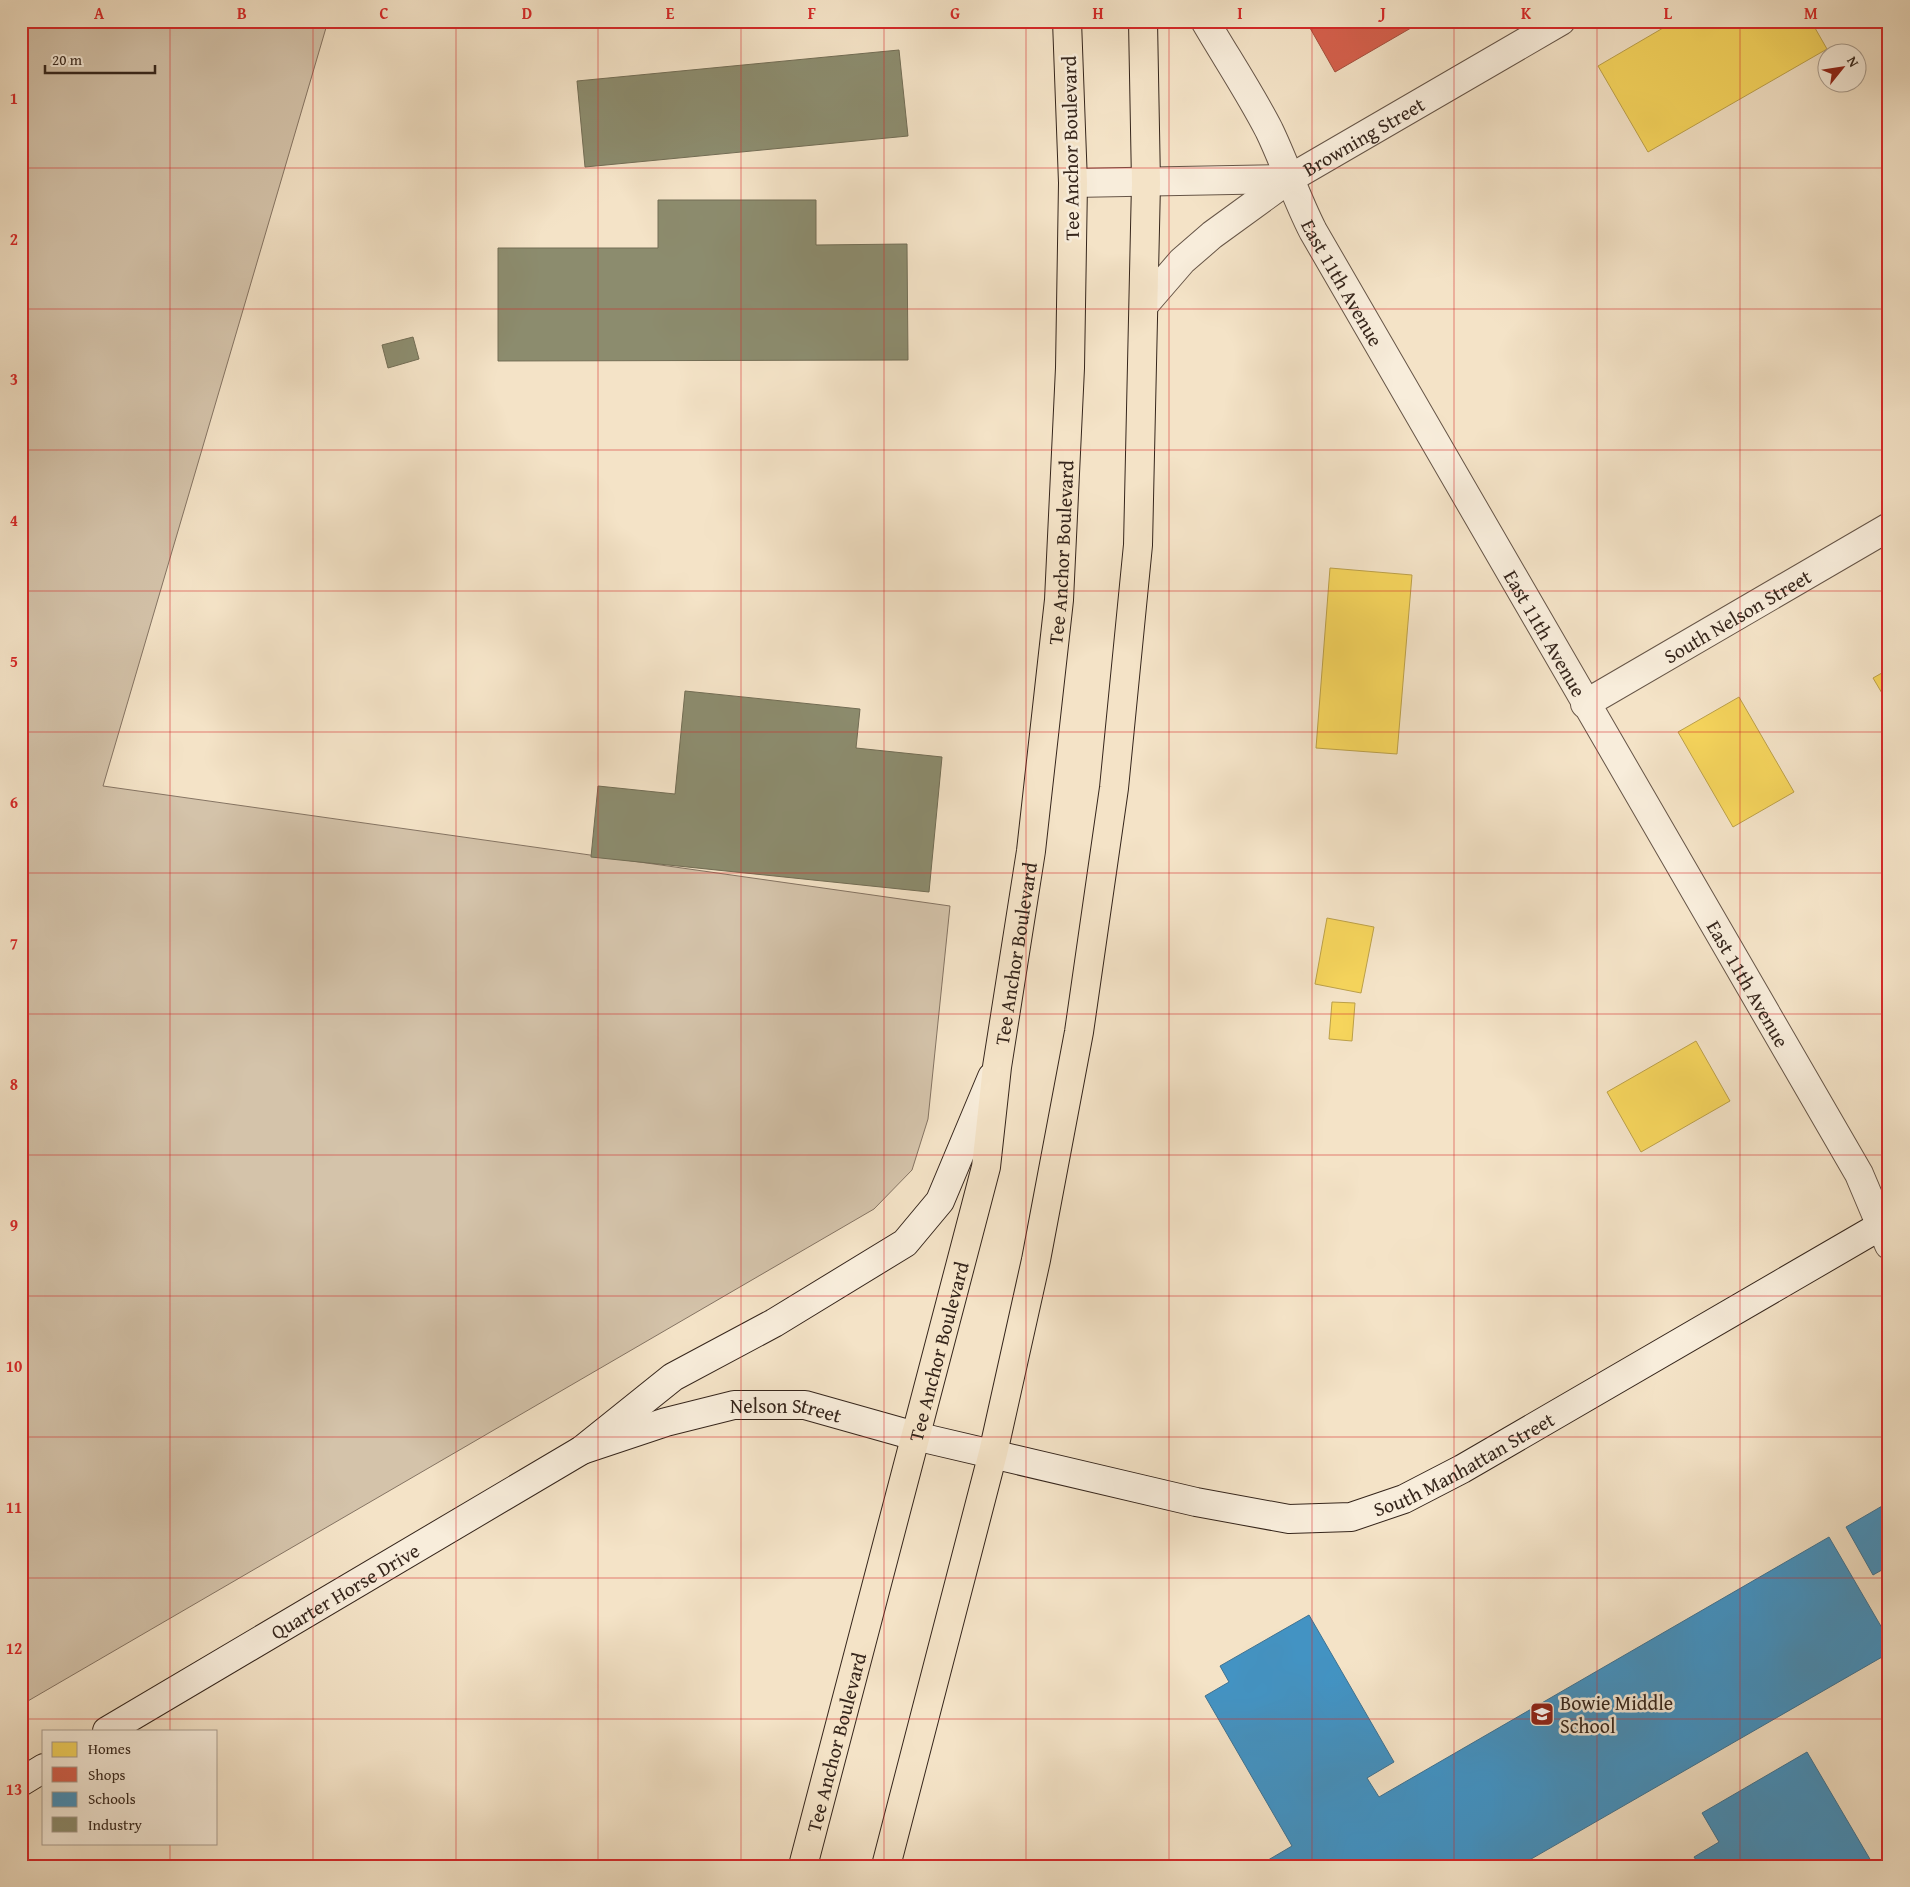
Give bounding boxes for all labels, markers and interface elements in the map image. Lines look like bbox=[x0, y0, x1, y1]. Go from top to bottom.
text: A bbox=[94, 1, 105, 25]
text: B bbox=[237, 1, 247, 25]
text: C bbox=[379, 1, 389, 25]
text: D bbox=[522, 1, 532, 25]
text: E bbox=[666, 1, 675, 25]
text: F bbox=[808, 1, 816, 25]
text: G bbox=[950, 1, 960, 25]
text: H bbox=[1092, 1, 1104, 25]
text: I bbox=[1237, 1, 1243, 25]
text: J bbox=[1377, 1, 1386, 25]
text: K bbox=[1521, 1, 1532, 25]
text: L bbox=[1664, 1, 1673, 25]
text: M bbox=[1804, 1, 1818, 25]
scale bar bbox=[45, 42, 155, 74]
north arrow bbox=[1818, 42, 1868, 92]
text: 20 m bbox=[52, 49, 83, 70]
text: N bbox=[1842, 52, 1865, 71]
street label: Tee Anchor Boulevard bbox=[1054, 55, 1086, 241]
text: 1 bbox=[10, 86, 18, 110]
street label: Browning Street bbox=[1297, 89, 1430, 183]
street label: East 11th Avenue bbox=[1295, 214, 1391, 351]
text: 2 bbox=[10, 227, 18, 251]
text: 3 bbox=[10, 367, 18, 391]
street label: Tee Anchor Boulevard bbox=[1040, 459, 1080, 646]
text: 4 bbox=[10, 508, 18, 532]
street label: South Nelson Street bbox=[1658, 561, 1816, 670]
street label: East 11th Avenue bbox=[1497, 564, 1594, 702]
text: 5 bbox=[10, 649, 18, 673]
text: 6 bbox=[10, 790, 18, 814]
street label: Tee Anchor Boulevard bbox=[986, 860, 1044, 1047]
street label: East 11th Avenue bbox=[1700, 914, 1797, 1052]
text: 7 bbox=[10, 931, 18, 955]
text: 8 bbox=[10, 1072, 18, 1096]
text: 9 bbox=[10, 1213, 18, 1237]
street label: Tee Anchor Boulevard bbox=[900, 1258, 975, 1444]
text: 10 bbox=[6, 1354, 22, 1378]
street label: Nelson Street bbox=[730, 1390, 845, 1429]
street label: South Manhattan Street bbox=[1369, 1404, 1559, 1523]
text: 11 bbox=[6, 1495, 22, 1519]
street label: Quarter Horse Drive bbox=[265, 1535, 424, 1646]
text: 12 bbox=[6, 1636, 22, 1660]
street label: Tee Anchor Boulevard bbox=[798, 1649, 873, 1835]
place label: Bowie Middle School bbox=[1560, 1688, 1673, 1740]
school or university icon: Bowie Middle School bbox=[1529, 1701, 1555, 1727]
legend bbox=[42, 1730, 218, 1844]
text: Homes bbox=[88, 1738, 131, 1759]
text: Shops bbox=[88, 1764, 125, 1785]
text: 13 bbox=[6, 1777, 22, 1801]
text: Schools bbox=[88, 1788, 136, 1809]
text: Industry bbox=[88, 1814, 143, 1835]

